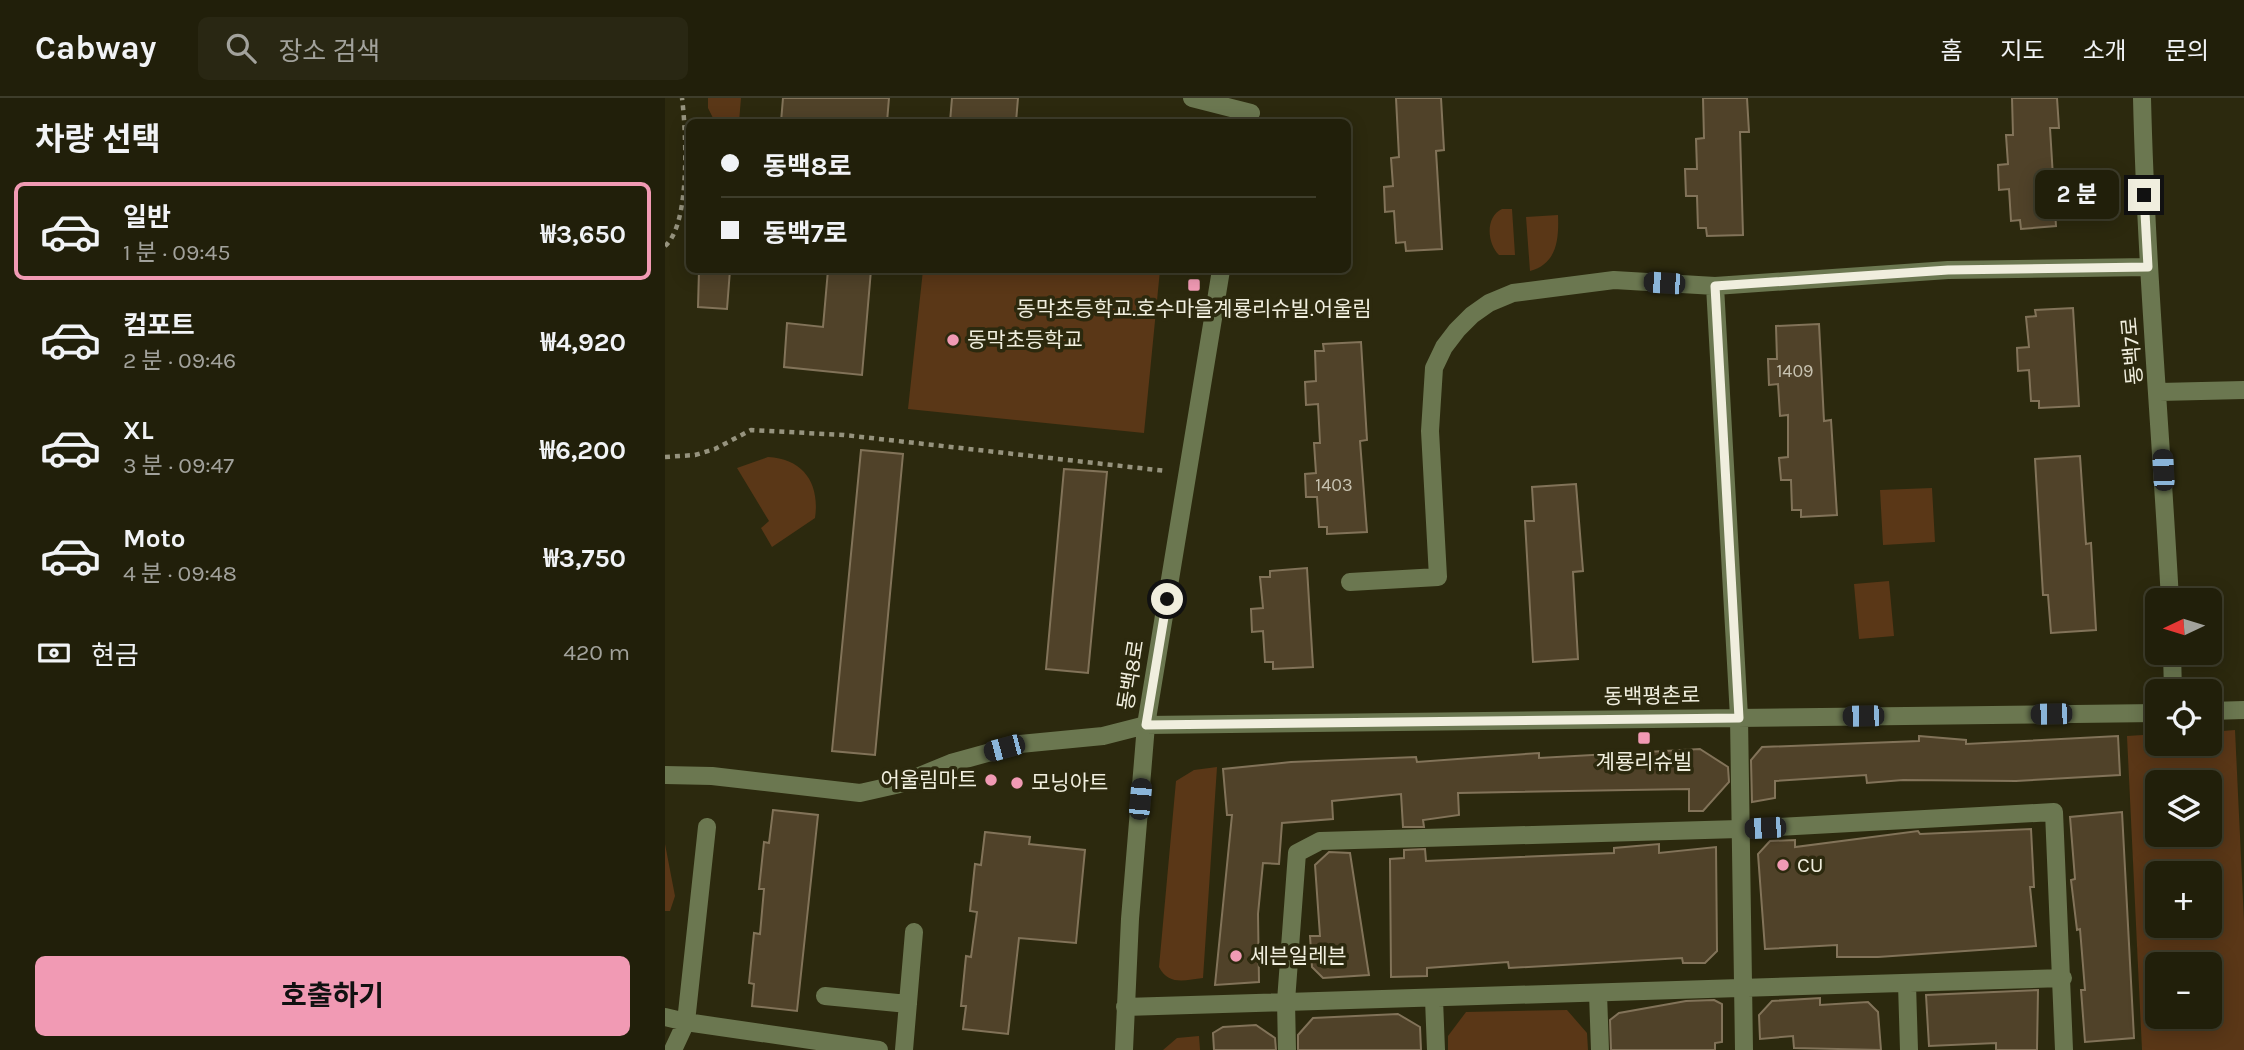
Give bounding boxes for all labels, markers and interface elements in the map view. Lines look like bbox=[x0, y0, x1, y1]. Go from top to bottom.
search box bbox=[198, 17, 688, 80]
text: Cabway bbox=[35, 29, 156, 67]
icon: search bbox=[222, 29, 260, 67]
text: 장소 검색 bbox=[278, 36, 380, 67]
text: 홈 bbox=[1940, 37, 1962, 65]
text: 지도 bbox=[2000, 37, 2045, 65]
text: 소개 bbox=[2083, 37, 2127, 65]
text: 문의 bbox=[2165, 37, 2209, 65]
text: 차량 선택 bbox=[35, 121, 161, 158]
text: 동백8로 bbox=[763, 151, 852, 182]
callout: 2 분 bbox=[2035, 170, 2119, 220]
route end bbox=[2128, 179, 2160, 211]
text: 2 분 bbox=[2057, 181, 2097, 208]
icon: car bbox=[39, 200, 102, 263]
text: 일반 bbox=[123, 202, 171, 233]
text: 동백7로 bbox=[763, 218, 848, 249]
text: ₩3,650 bbox=[541, 219, 626, 250]
text: 1 분 · 09:45 bbox=[123, 239, 230, 266]
car bbox=[1643, 271, 1686, 295]
marker: 동막초등학교.호수마을계룡리슈빌.어울림 bbox=[1186, 277, 1202, 293]
place label: 동막초등학교.호수마을계룡리슈빌.어울림 bbox=[1016, 297, 1372, 321]
icon: car bbox=[39, 308, 102, 371]
text: 컴포트 bbox=[123, 310, 195, 341]
street label: 동백7로 bbox=[2117, 316, 2147, 386]
text: ₩4,920 bbox=[541, 327, 626, 358]
place label: 동막초등학교 bbox=[967, 328, 1083, 352]
marker: 동막초등학교 bbox=[945, 332, 961, 348]
text: 2 분 · 09:46 bbox=[123, 347, 236, 374]
house number: 1409 bbox=[1776, 360, 1814, 382]
text: XL bbox=[123, 415, 154, 446]
icon: car bbox=[39, 416, 102, 479]
text: ₩6,200 bbox=[540, 435, 626, 466]
car bbox=[2152, 448, 2175, 492]
text: 3 분 · 09:47 bbox=[123, 452, 234, 479]
house number: 1403 bbox=[1315, 474, 1353, 496]
text: Moto bbox=[123, 523, 185, 554]
icon: car bbox=[39, 524, 102, 587]
text: ₩3,750 bbox=[543, 543, 626, 574]
text: 4 분 · 09:48 bbox=[123, 560, 237, 587]
route start bbox=[1151, 583, 1183, 615]
north arrow bbox=[2145, 588, 2223, 665]
map controls bbox=[2145, 588, 2222, 1029]
icon: cash bbox=[35, 634, 73, 672]
street label: 동백8로 bbox=[1114, 638, 1148, 712]
text: 420 m bbox=[563, 639, 630, 666]
text: 현금 bbox=[91, 640, 139, 671]
button: locate bbox=[2145, 679, 2222, 756]
street label: 동백평촌로 bbox=[1603, 683, 1701, 709]
car bbox=[2030, 703, 2073, 725]
car bbox=[1842, 705, 1885, 727]
marker: 계룡리슈빌 bbox=[1636, 730, 1652, 746]
car bbox=[981, 732, 1028, 764]
place label: 계룡리슈빌 bbox=[1596, 750, 1692, 774]
place label: 어울림마트 bbox=[880, 768, 977, 792]
button: layers bbox=[2145, 770, 2222, 847]
place label: 모닝아트 bbox=[1031, 771, 1108, 795]
marker: 어울림마트 bbox=[983, 772, 999, 788]
marker: 모닝아트 bbox=[1009, 775, 1025, 791]
car bbox=[1128, 777, 1153, 821]
car bbox=[1744, 816, 1787, 840]
place label: CU bbox=[1797, 853, 1824, 877]
marker: CU bbox=[1775, 857, 1791, 873]
button: + bbox=[2145, 861, 2222, 938]
place label: 세븐일레븐 bbox=[1250, 944, 1347, 968]
marker: 세븐일레븐 bbox=[1228, 948, 1244, 964]
button: − bbox=[2145, 952, 2222, 1029]
button: 호출하기 bbox=[35, 956, 630, 1036]

